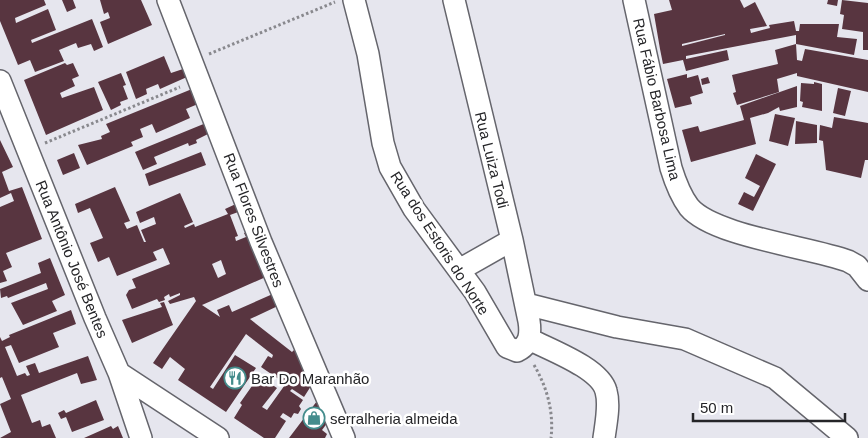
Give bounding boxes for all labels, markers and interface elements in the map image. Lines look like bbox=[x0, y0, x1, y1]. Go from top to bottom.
street label: Rua Fábio Barbosa Lima bbox=[630, 16, 684, 182]
street label: Rua Luiza Todi bbox=[472, 110, 512, 210]
street label: Rua Flores Silvestres bbox=[221, 150, 287, 290]
street label: Rua dos Estoris do Norte bbox=[387, 168, 493, 318]
street label: Rua Antônio José Bentes bbox=[33, 178, 111, 340]
restaurant icon: Bar Do Maranhão bbox=[223, 366, 247, 390]
place label: Bar Do Maranhão bbox=[251, 370, 369, 387]
scale bar bbox=[693, 390, 846, 422]
text: 50 m bbox=[700, 399, 733, 416]
shop icon: serralheria almeida bbox=[302, 406, 326, 430]
place label: serralheria almeida bbox=[330, 410, 458, 427]

